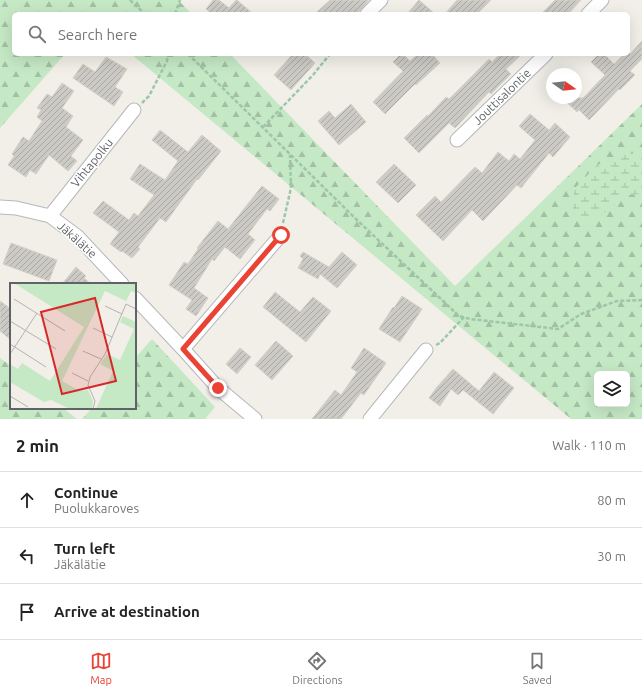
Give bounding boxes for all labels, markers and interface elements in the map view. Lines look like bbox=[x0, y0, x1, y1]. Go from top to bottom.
search box bbox=[12, 12, 630, 56]
icon: search bbox=[26, 23, 48, 45]
text: Search here bbox=[58, 26, 137, 43]
street label: Jouttisalontie bbox=[470, 66, 533, 127]
north arrow bbox=[546, 68, 582, 104]
street label: Vihtapolku bbox=[68, 136, 115, 190]
street label: Jäkälätie bbox=[55, 219, 99, 260]
route start bbox=[272, 226, 290, 244]
inset map bbox=[10, 283, 136, 409]
map controls bbox=[594, 371, 630, 407]
button: layers bbox=[594, 371, 630, 407]
route end bbox=[209, 379, 227, 397]
text: 2 min bbox=[16, 436, 59, 455]
text: Walk · 110 m bbox=[552, 438, 626, 452]
text: Continue bbox=[54, 484, 118, 501]
icon: ahead bbox=[16, 489, 38, 511]
text: 80 m bbox=[597, 493, 626, 507]
text: Puolukkaroves bbox=[54, 501, 139, 515]
text: Turn left bbox=[54, 540, 115, 557]
icon: left bbox=[16, 545, 38, 567]
text: 30 m bbox=[597, 549, 626, 563]
text: Jäkälätie bbox=[54, 557, 106, 571]
icon: arrive bbox=[16, 601, 38, 623]
text: Arrive at destination bbox=[54, 603, 200, 620]
tab: Map bbox=[90, 650, 112, 686]
tab: Directions bbox=[292, 650, 342, 686]
tab: Saved bbox=[523, 650, 552, 686]

